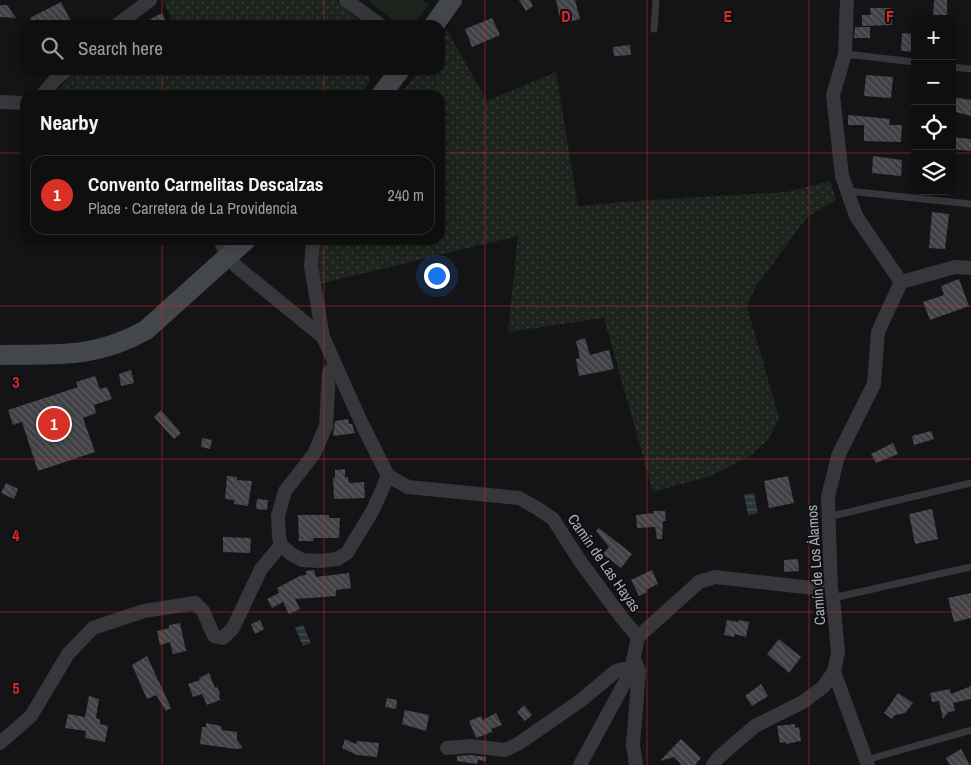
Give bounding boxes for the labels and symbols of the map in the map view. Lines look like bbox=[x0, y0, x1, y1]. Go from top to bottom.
text: D bbox=[561, 5, 571, 27]
text: E bbox=[724, 5, 733, 27]
text: F bbox=[886, 5, 894, 27]
your location bbox=[424, 263, 450, 289]
text: 3 bbox=[12, 371, 20, 393]
pin: 1 bbox=[38, 405, 70, 443]
street label: Camín de Los Álamos bbox=[801, 504, 830, 626]
street label: Camín de Las Hayas bbox=[563, 510, 646, 616]
text: 4 bbox=[12, 524, 20, 546]
text: 5 bbox=[12, 677, 20, 699]

